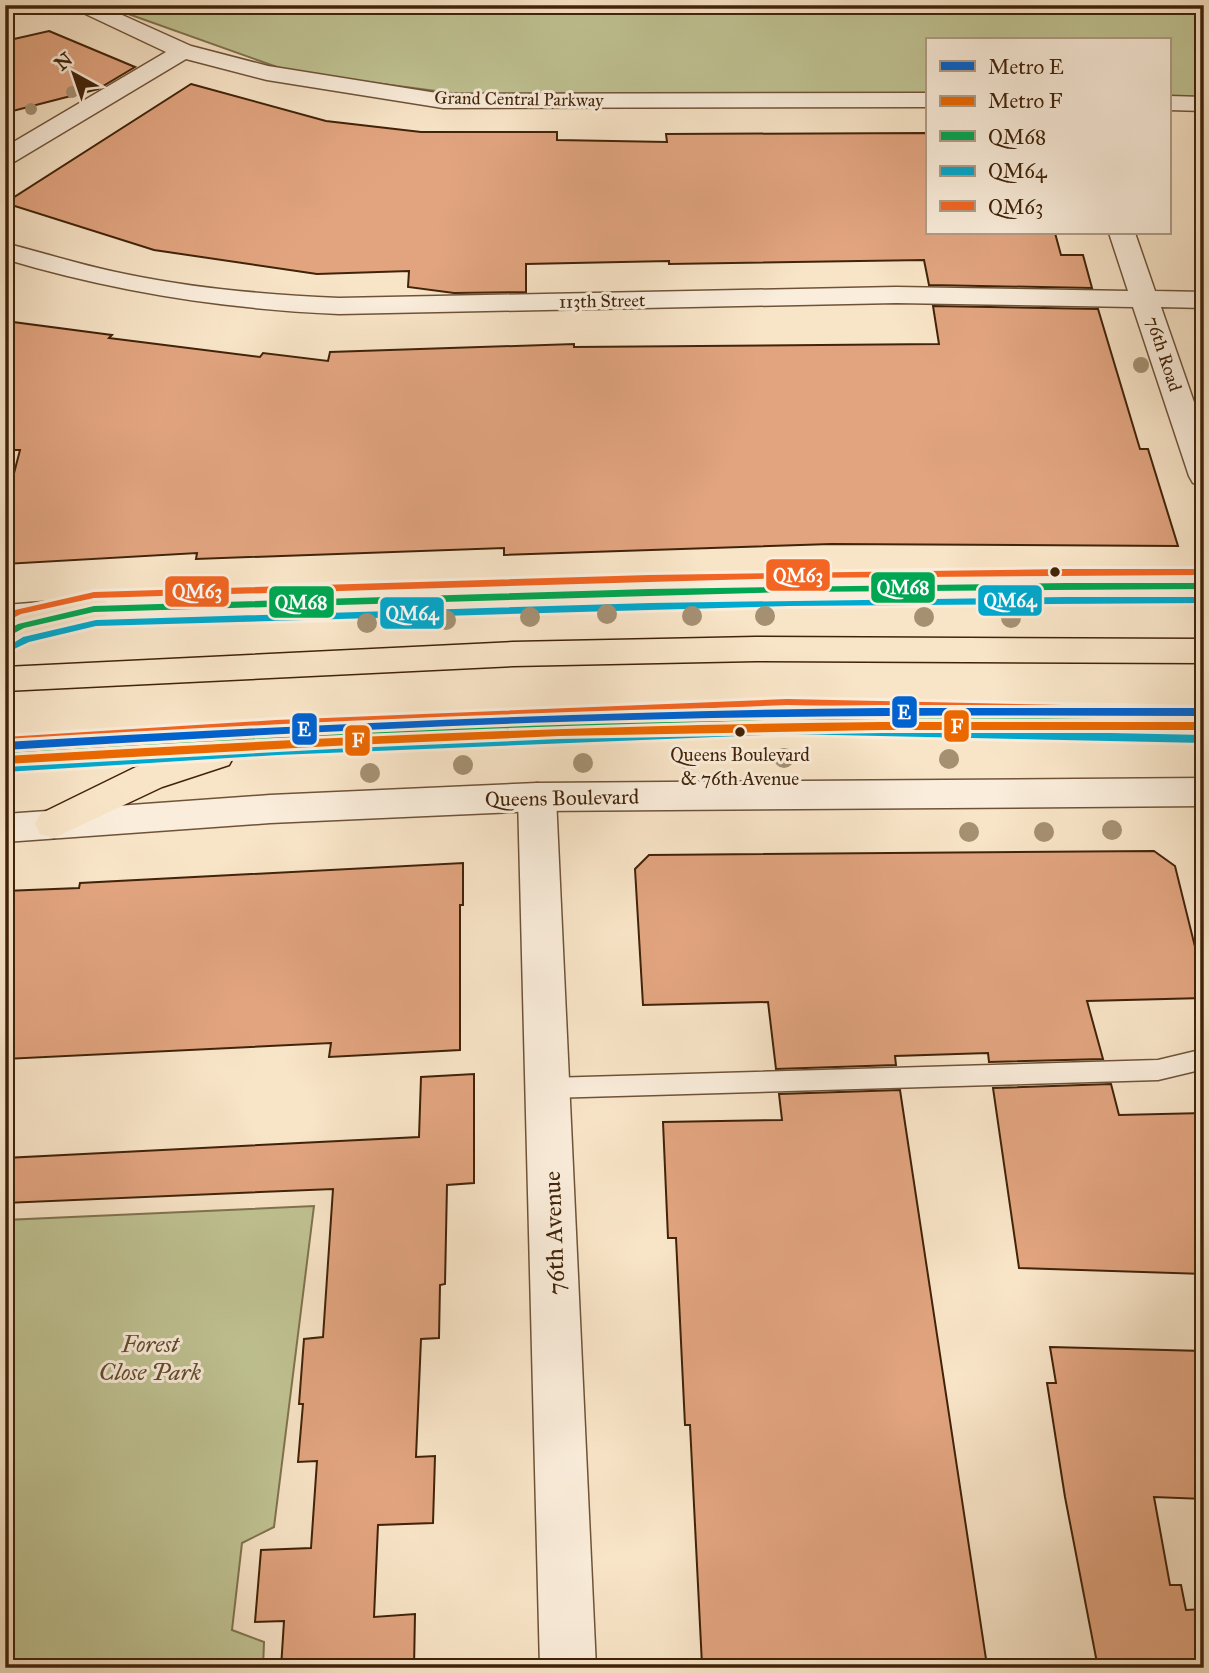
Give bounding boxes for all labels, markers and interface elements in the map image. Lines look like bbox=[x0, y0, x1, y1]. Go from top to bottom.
north arrow bbox=[38, 38, 108, 108]
legend bbox=[926, 38, 1170, 234]
text: N bbox=[50, 47, 77, 75]
text: Metro E bbox=[988, 54, 1064, 80]
street label: Grand Central Parkway bbox=[434, 87, 604, 111]
text: Metro F bbox=[988, 88, 1063, 114]
text: QM68 bbox=[988, 124, 1046, 150]
text: QM64 bbox=[988, 158, 1048, 184]
text: QM63 bbox=[988, 194, 1043, 220]
street label: 113th Street bbox=[559, 289, 646, 313]
street label: 76th Road bbox=[1142, 314, 1186, 394]
line badge: QM63 bbox=[765, 558, 831, 592]
text: QM63 bbox=[773, 564, 823, 588]
unlabelled marker bbox=[1048, 565, 1062, 579]
line badge: QM68 bbox=[870, 571, 936, 604]
line badge: QM63 bbox=[164, 575, 230, 608]
text: QM68 bbox=[877, 576, 929, 600]
text: QM63 bbox=[172, 580, 222, 604]
line badge: QM64 bbox=[977, 584, 1043, 617]
line badge: QM68 bbox=[268, 585, 335, 619]
text: QM64 bbox=[983, 589, 1038, 613]
text: QM68 bbox=[275, 591, 327, 615]
line badge: QM64 bbox=[379, 596, 445, 630]
text: QM64 bbox=[385, 602, 440, 626]
line badge: E bbox=[891, 695, 918, 729]
text: E bbox=[897, 701, 911, 724]
line badge: F bbox=[943, 709, 970, 743]
line badge: E bbox=[291, 712, 318, 746]
text: F bbox=[951, 715, 964, 738]
text: E bbox=[297, 718, 311, 741]
line badge: F bbox=[344, 724, 371, 757]
marker: Queens Boulevard & 76th Avenue bbox=[733, 725, 747, 739]
text: F bbox=[352, 729, 365, 752]
place label: Queens Boulevard & 76th Avenue bbox=[670, 743, 810, 790]
street label: Queens Boulevard bbox=[485, 784, 640, 812]
street label: 76th Avenue bbox=[537, 1170, 571, 1296]
park label: Forest Close Park bbox=[99, 1329, 201, 1387]

